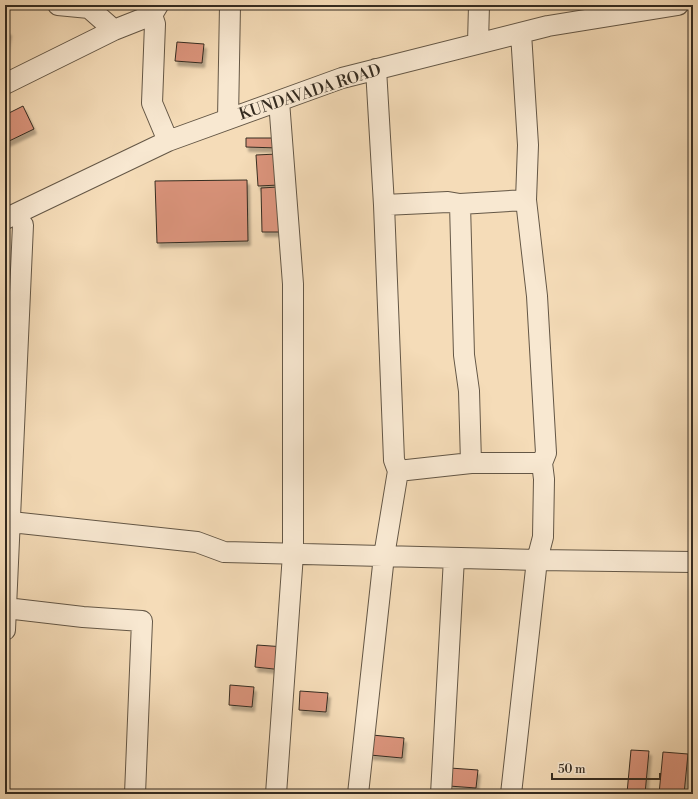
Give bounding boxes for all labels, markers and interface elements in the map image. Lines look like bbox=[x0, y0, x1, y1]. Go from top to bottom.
street label: KUNDAVADA ROAD bbox=[236, 60, 384, 124]
scale bar bbox=[552, 755, 660, 781]
text: 50 m bbox=[558, 762, 586, 777]

